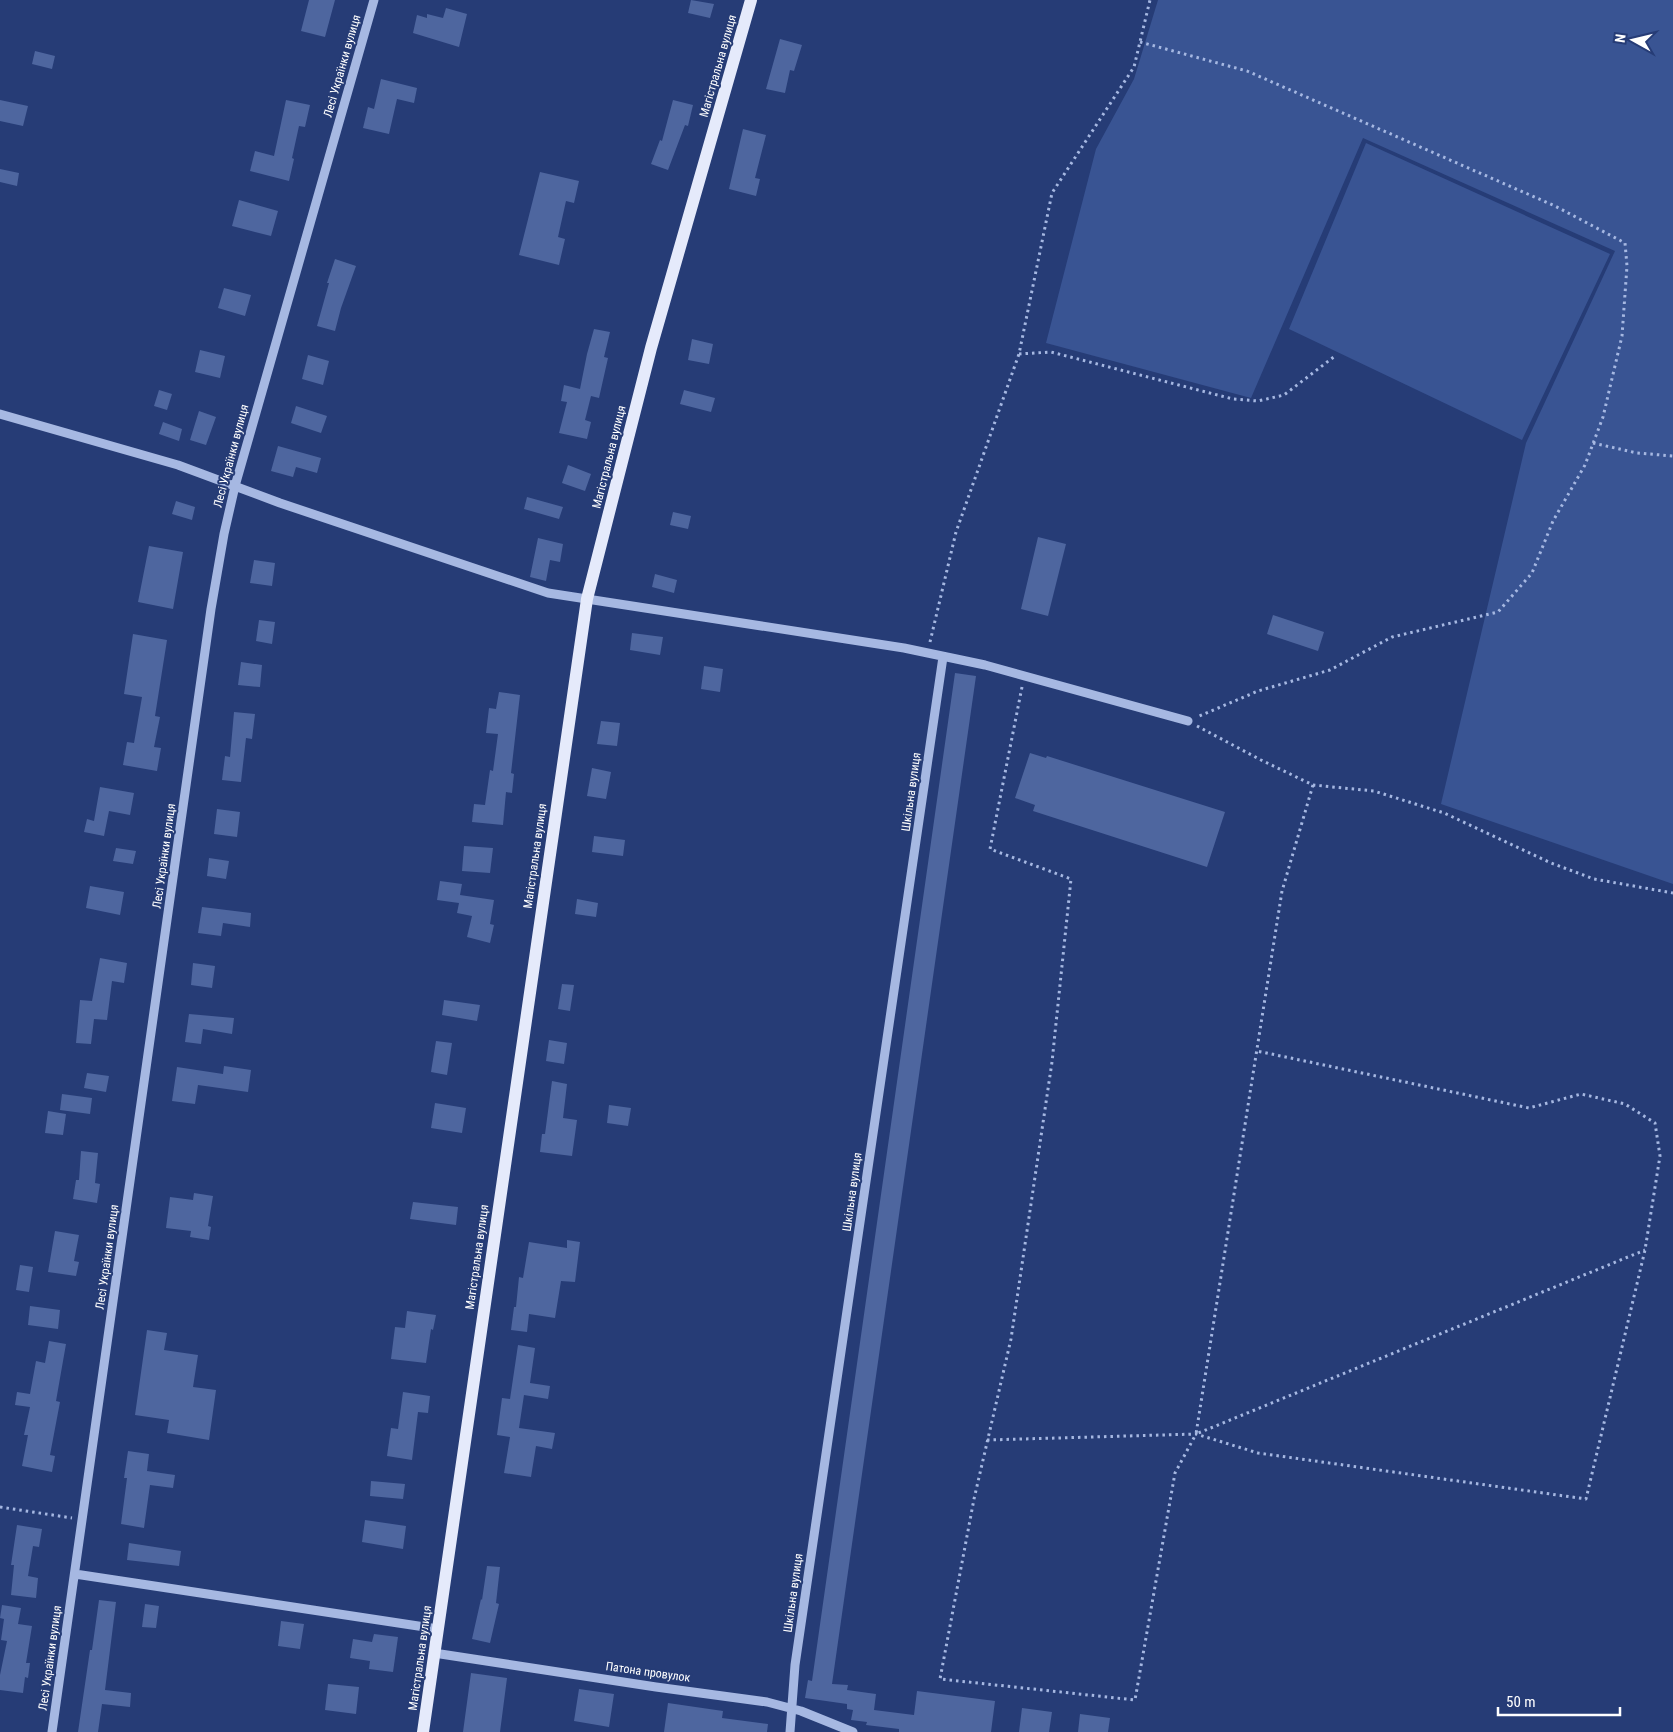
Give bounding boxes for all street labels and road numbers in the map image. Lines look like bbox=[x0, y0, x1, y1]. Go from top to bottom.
street label: Лесі Українки вулиця bbox=[321, 13, 363, 119]
street label: Магістральна вулиця bbox=[697, 13, 739, 119]
street label: Лесі Українки вулиця bbox=[211, 403, 251, 509]
street label: Магістральна вулиця bbox=[589, 404, 629, 510]
street label: Шкільна вулиця bbox=[899, 751, 923, 833]
street label: Лесі Українки вулиця bbox=[150, 802, 178, 910]
street label: Магістральна вулиця bbox=[521, 803, 549, 909]
street label: Шкільна вулиця bbox=[840, 1151, 864, 1233]
street label: Лесі Українки вулиця bbox=[93, 1203, 121, 1311]
street label: Магістральна вулиця bbox=[463, 1204, 491, 1310]
street label: Шкільна вулиця bbox=[781, 1552, 805, 1634]
street label: Лесі Українки вулиця bbox=[36, 1604, 64, 1712]
street label: Магістральна вулиця bbox=[406, 1605, 434, 1711]
street label: Патона провулок bbox=[605, 1659, 691, 1685]

